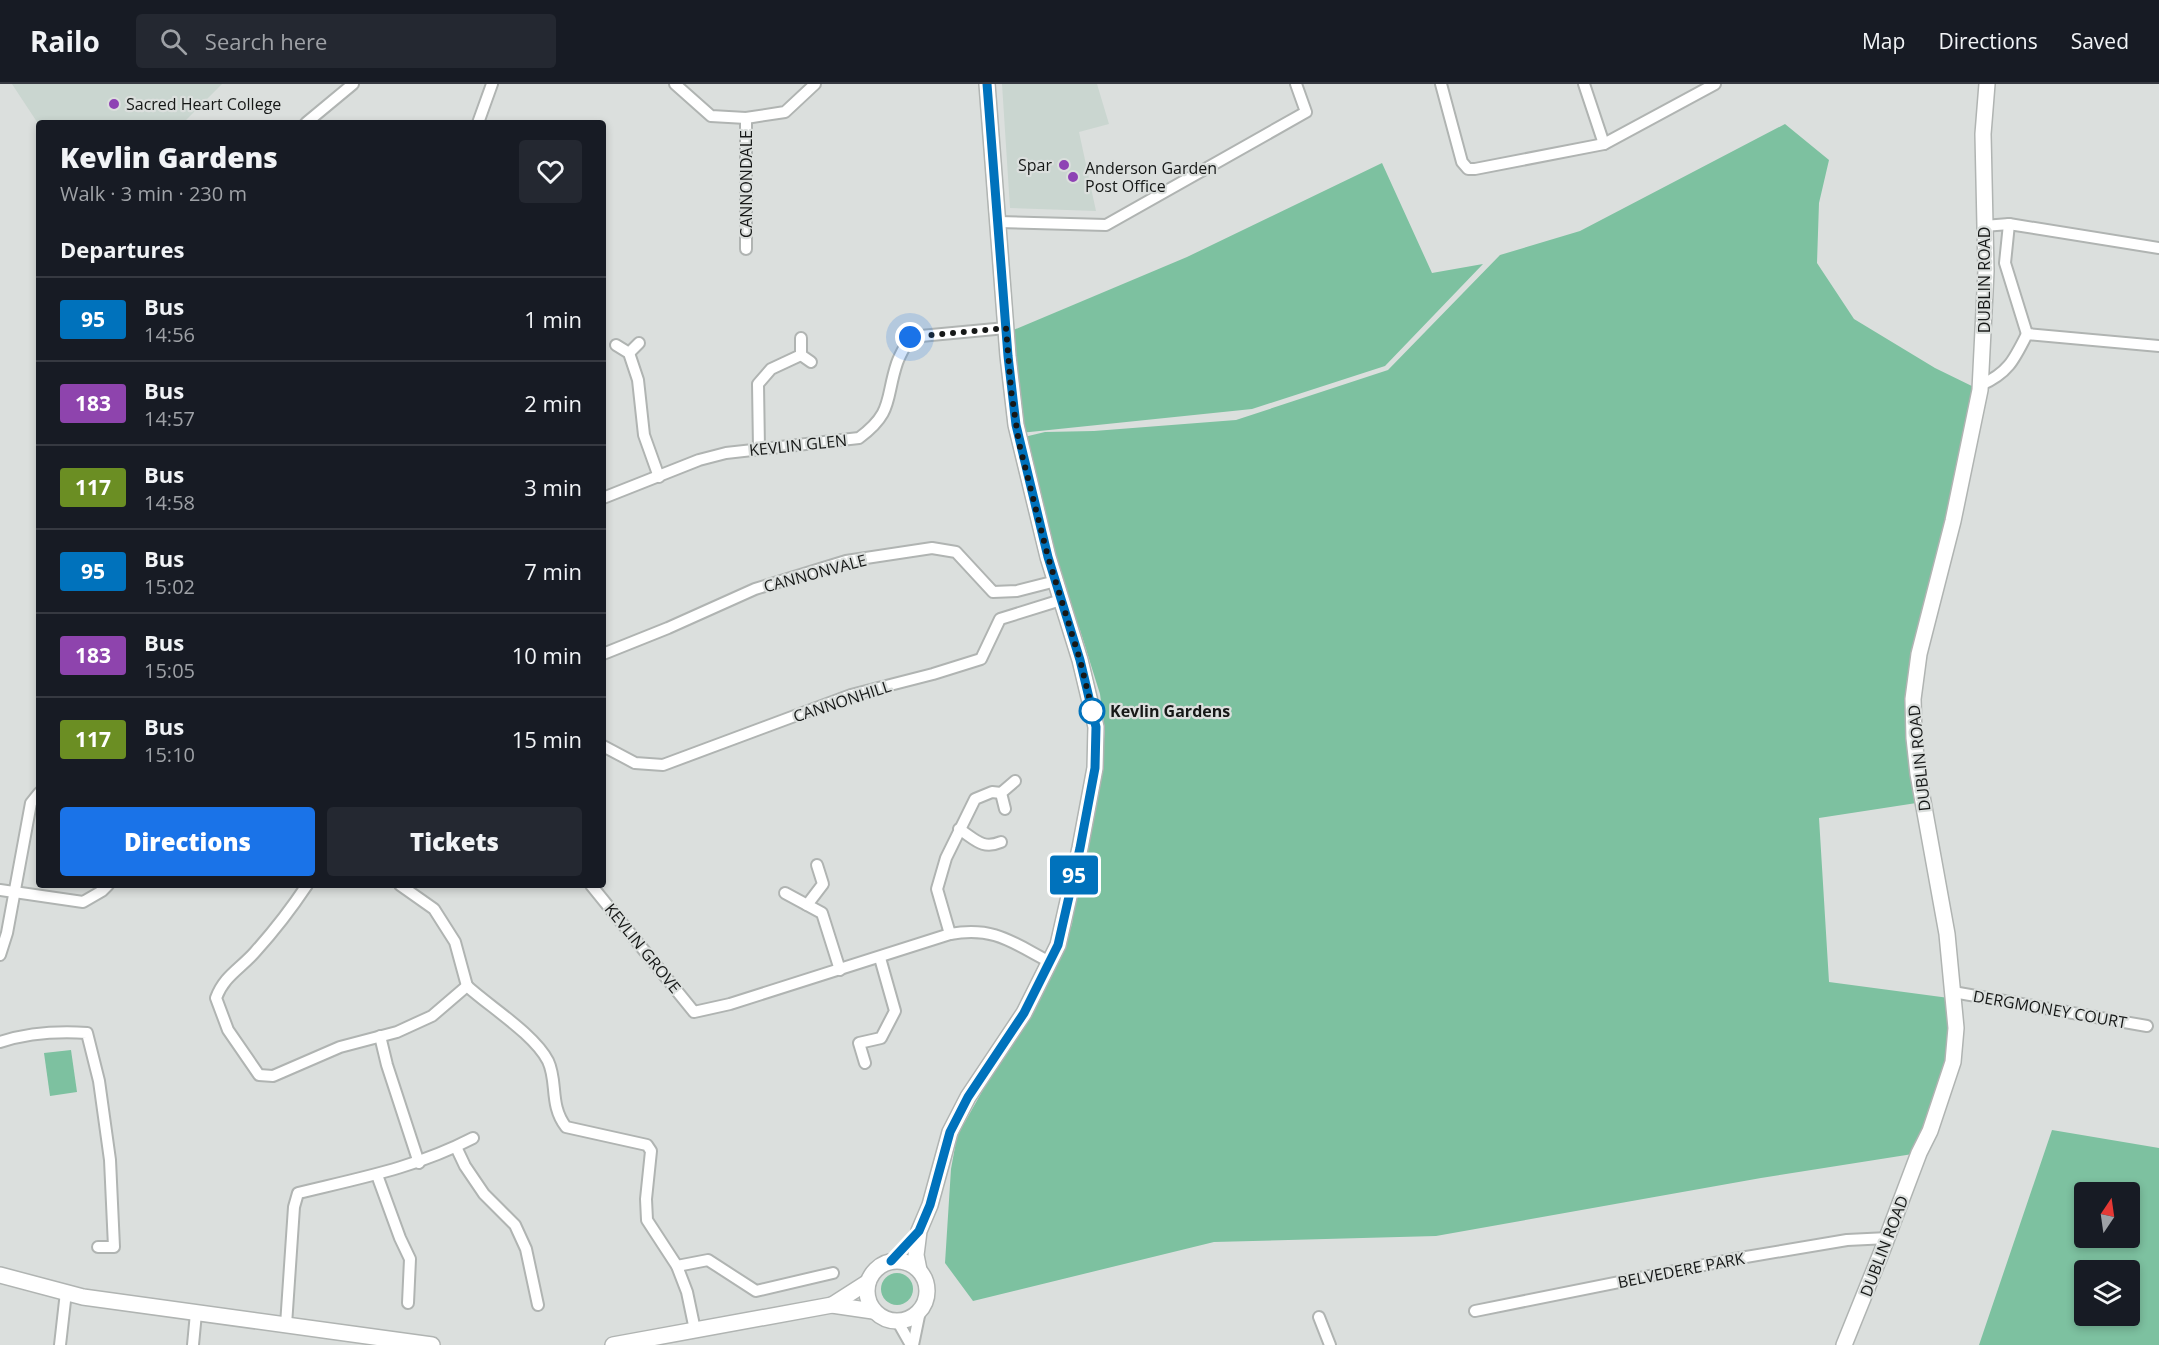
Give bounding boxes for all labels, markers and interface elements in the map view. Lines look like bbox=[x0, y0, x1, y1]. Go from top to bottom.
search box bbox=[136, 14, 556, 68]
text: Railo bbox=[30, 22, 100, 60]
icon: search bbox=[157, 25, 190, 58]
text: Search here bbox=[205, 26, 327, 56]
text: Map bbox=[1862, 27, 1905, 55]
text: Directions bbox=[1938, 27, 2038, 55]
text: Saved bbox=[2071, 27, 2129, 55]
place label: Sacred Heart College bbox=[126, 93, 281, 115]
marker: Sacred Heart College bbox=[107, 97, 121, 111]
street label: CANNONDALE bbox=[735, 130, 757, 238]
text: Kevlin Gardens bbox=[60, 138, 278, 176]
button: heart bbox=[519, 140, 582, 203]
place label: Spar bbox=[1018, 154, 1052, 176]
place label: Anderson Garden Post Office bbox=[1085, 157, 1217, 197]
marker: Spar bbox=[1057, 158, 1071, 172]
marker: Anderson Garden Post Office bbox=[1066, 170, 1080, 184]
text: Walk · 3 min · 230 m bbox=[60, 180, 247, 207]
street label: DUBLIN ROAD bbox=[1973, 227, 1995, 333]
text: Departures bbox=[60, 234, 184, 264]
text: Bus bbox=[144, 291, 184, 321]
text: 1 min bbox=[524, 304, 582, 334]
text: 95 bbox=[81, 305, 105, 333]
text: 14:56 bbox=[144, 321, 195, 348]
your location bbox=[895, 322, 925, 352]
text: Bus bbox=[144, 375, 184, 405]
text: 2 min bbox=[524, 388, 582, 418]
text: 183 bbox=[75, 389, 111, 417]
text: 14:57 bbox=[144, 405, 195, 432]
street label: KEVLIN GLEN bbox=[748, 429, 848, 461]
text: Bus bbox=[144, 459, 184, 489]
text: 3 min bbox=[524, 472, 582, 502]
text: 117 bbox=[75, 473, 111, 501]
text: 14:58 bbox=[144, 489, 195, 516]
text: Bus bbox=[144, 543, 184, 573]
street label: CANNONVALE bbox=[761, 549, 869, 597]
text: 7 min bbox=[524, 556, 582, 586]
text: 95 bbox=[81, 557, 105, 585]
text: 15:02 bbox=[144, 573, 195, 600]
text: Bus bbox=[144, 627, 184, 657]
text: 10 min bbox=[512, 640, 582, 670]
text: 183 bbox=[75, 641, 111, 669]
text: 15:05 bbox=[144, 657, 195, 684]
street label: CANNONHILL bbox=[790, 675, 894, 727]
marker: Kevlin Gardens bbox=[1079, 698, 1105, 724]
place label: Kevlin Gardens bbox=[1110, 700, 1230, 722]
street label: DUBLIN ROAD bbox=[1902, 704, 1936, 812]
text: Bus bbox=[144, 711, 184, 741]
text: 15 min bbox=[512, 724, 582, 754]
text: 117 bbox=[75, 725, 111, 753]
text: 15:10 bbox=[144, 741, 195, 768]
button: Directions bbox=[60, 807, 315, 876]
button: Tickets bbox=[327, 807, 582, 876]
line badge: 95 bbox=[1047, 856, 1101, 894]
text: 95 bbox=[1062, 861, 1086, 889]
street label: KEVLIN GROVE bbox=[600, 898, 686, 998]
street label: DERGMONEY COURT bbox=[1971, 985, 2129, 1033]
north arrow bbox=[2074, 1182, 2140, 1248]
map controls bbox=[2074, 1182, 2140, 1326]
street label: DUBLIN ROAD bbox=[1855, 1192, 1913, 1300]
street label: BELVEDERE PARK bbox=[1616, 1247, 1747, 1293]
button: layers bbox=[2074, 1260, 2140, 1326]

